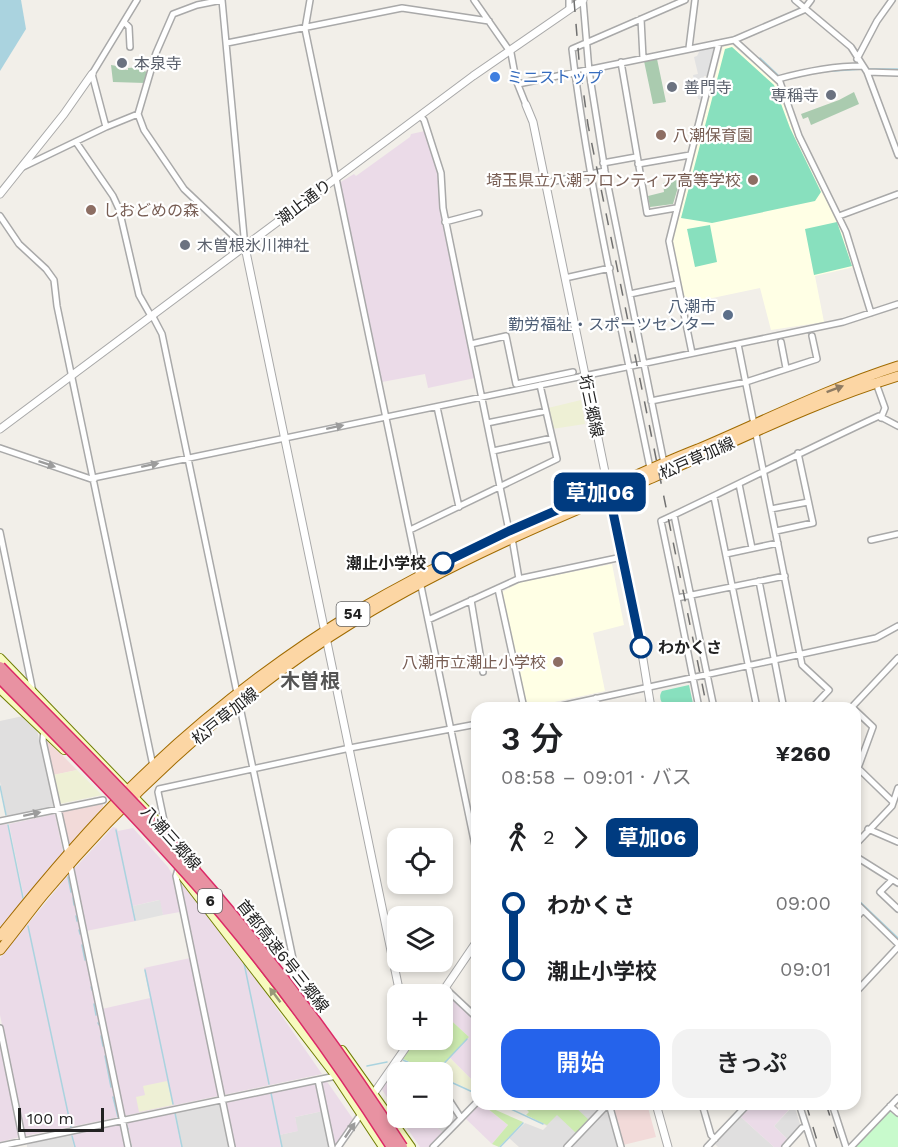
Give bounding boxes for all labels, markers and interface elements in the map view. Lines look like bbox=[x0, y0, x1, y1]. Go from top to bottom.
place label: 本泉寺 bbox=[134, 54, 182, 73]
marker: 本泉寺 bbox=[115, 56, 129, 70]
place label: ミニストップ bbox=[507, 68, 603, 87]
marker: ミニストップ bbox=[488, 70, 502, 84]
place label: 善門寺 bbox=[684, 78, 732, 97]
marker: 善門寺 bbox=[665, 80, 679, 94]
place label: 専稱寺 bbox=[771, 86, 819, 105]
marker: 専稱寺 bbox=[824, 88, 838, 102]
place label: 八潮保育園 bbox=[673, 126, 753, 145]
marker: 八潮保育園 bbox=[654, 128, 668, 142]
place label: 埼玉県立八潮フロンティア高等学校 bbox=[486, 171, 741, 190]
marker: 埼玉県立八潮フロンティア高等学校 bbox=[746, 173, 760, 187]
street label: 潮止通り bbox=[273, 175, 335, 229]
place label: しおどめの森 bbox=[103, 201, 199, 220]
marker: しおどめの森 bbox=[84, 203, 98, 217]
place label: 木曽根氷川神社 bbox=[197, 236, 309, 255]
marker: 木曽根氷川神社 bbox=[178, 238, 192, 252]
place label: 八潮市 勤労福祉・スポーツセンター bbox=[508, 297, 716, 334]
marker: 八潮市 勤労福祉・スポーツセンター bbox=[721, 308, 735, 322]
street label: 垳三郷線 bbox=[575, 373, 607, 439]
one-way arrow bbox=[826, 384, 844, 393]
one-way arrow bbox=[326, 422, 345, 431]
street label: 松戸草加線 bbox=[657, 433, 737, 483]
one-way arrow bbox=[38, 460, 56, 470]
one-way arrow bbox=[141, 460, 159, 470]
line badge: 草加06 bbox=[558, 472, 642, 512]
text: 草加06 bbox=[566, 480, 634, 505]
marker: 潮止小学校 bbox=[432, 552, 454, 574]
place label: 潮止小学校 bbox=[346, 554, 426, 573]
road number: 54 bbox=[336, 602, 370, 626]
marker: わかくさ bbox=[630, 636, 652, 658]
place label: わかくさ bbox=[658, 638, 722, 657]
place label: 八潮市立潮止小学校 bbox=[402, 653, 546, 672]
marker: 八潮市立潮止小学校 bbox=[551, 655, 565, 669]
district label: 木曽根 bbox=[280, 669, 340, 693]
street label: 松戸草加線 bbox=[188, 683, 262, 749]
text: 3 分 bbox=[501, 719, 564, 758]
text: ¥260 bbox=[776, 741, 831, 766]
text: 08:58 – 09:01 · バス bbox=[501, 765, 692, 789]
street label: 八潮三郷線 bbox=[137, 802, 205, 874]
one-way arrow bbox=[22, 809, 41, 819]
icon: walk bbox=[501, 821, 534, 854]
icon: forward bbox=[564, 821, 597, 854]
text: 2 bbox=[543, 825, 555, 849]
text: 草加06 bbox=[618, 825, 686, 850]
map controls bbox=[387, 828, 453, 1128]
button: locate bbox=[387, 828, 453, 894]
road number: 6 bbox=[198, 889, 222, 913]
text: 09:00 bbox=[775, 891, 831, 915]
text: わかくさ bbox=[547, 893, 635, 918]
street label: 首都高速6号三郷線 bbox=[233, 896, 333, 1016]
button: layers bbox=[387, 906, 453, 972]
text: 09:01 bbox=[780, 957, 831, 981]
text: 潮止小学校 bbox=[547, 959, 657, 984]
button: + bbox=[387, 984, 453, 1050]
one-way arrow bbox=[269, 988, 281, 1004]
button: 開始 bbox=[501, 1029, 660, 1098]
button: きっぷ bbox=[672, 1029, 831, 1098]
button: − bbox=[387, 1062, 453, 1128]
scale bar bbox=[18, 1105, 104, 1132]
text: 100 m bbox=[27, 1109, 74, 1128]
one-way arrow bbox=[344, 1123, 356, 1139]

